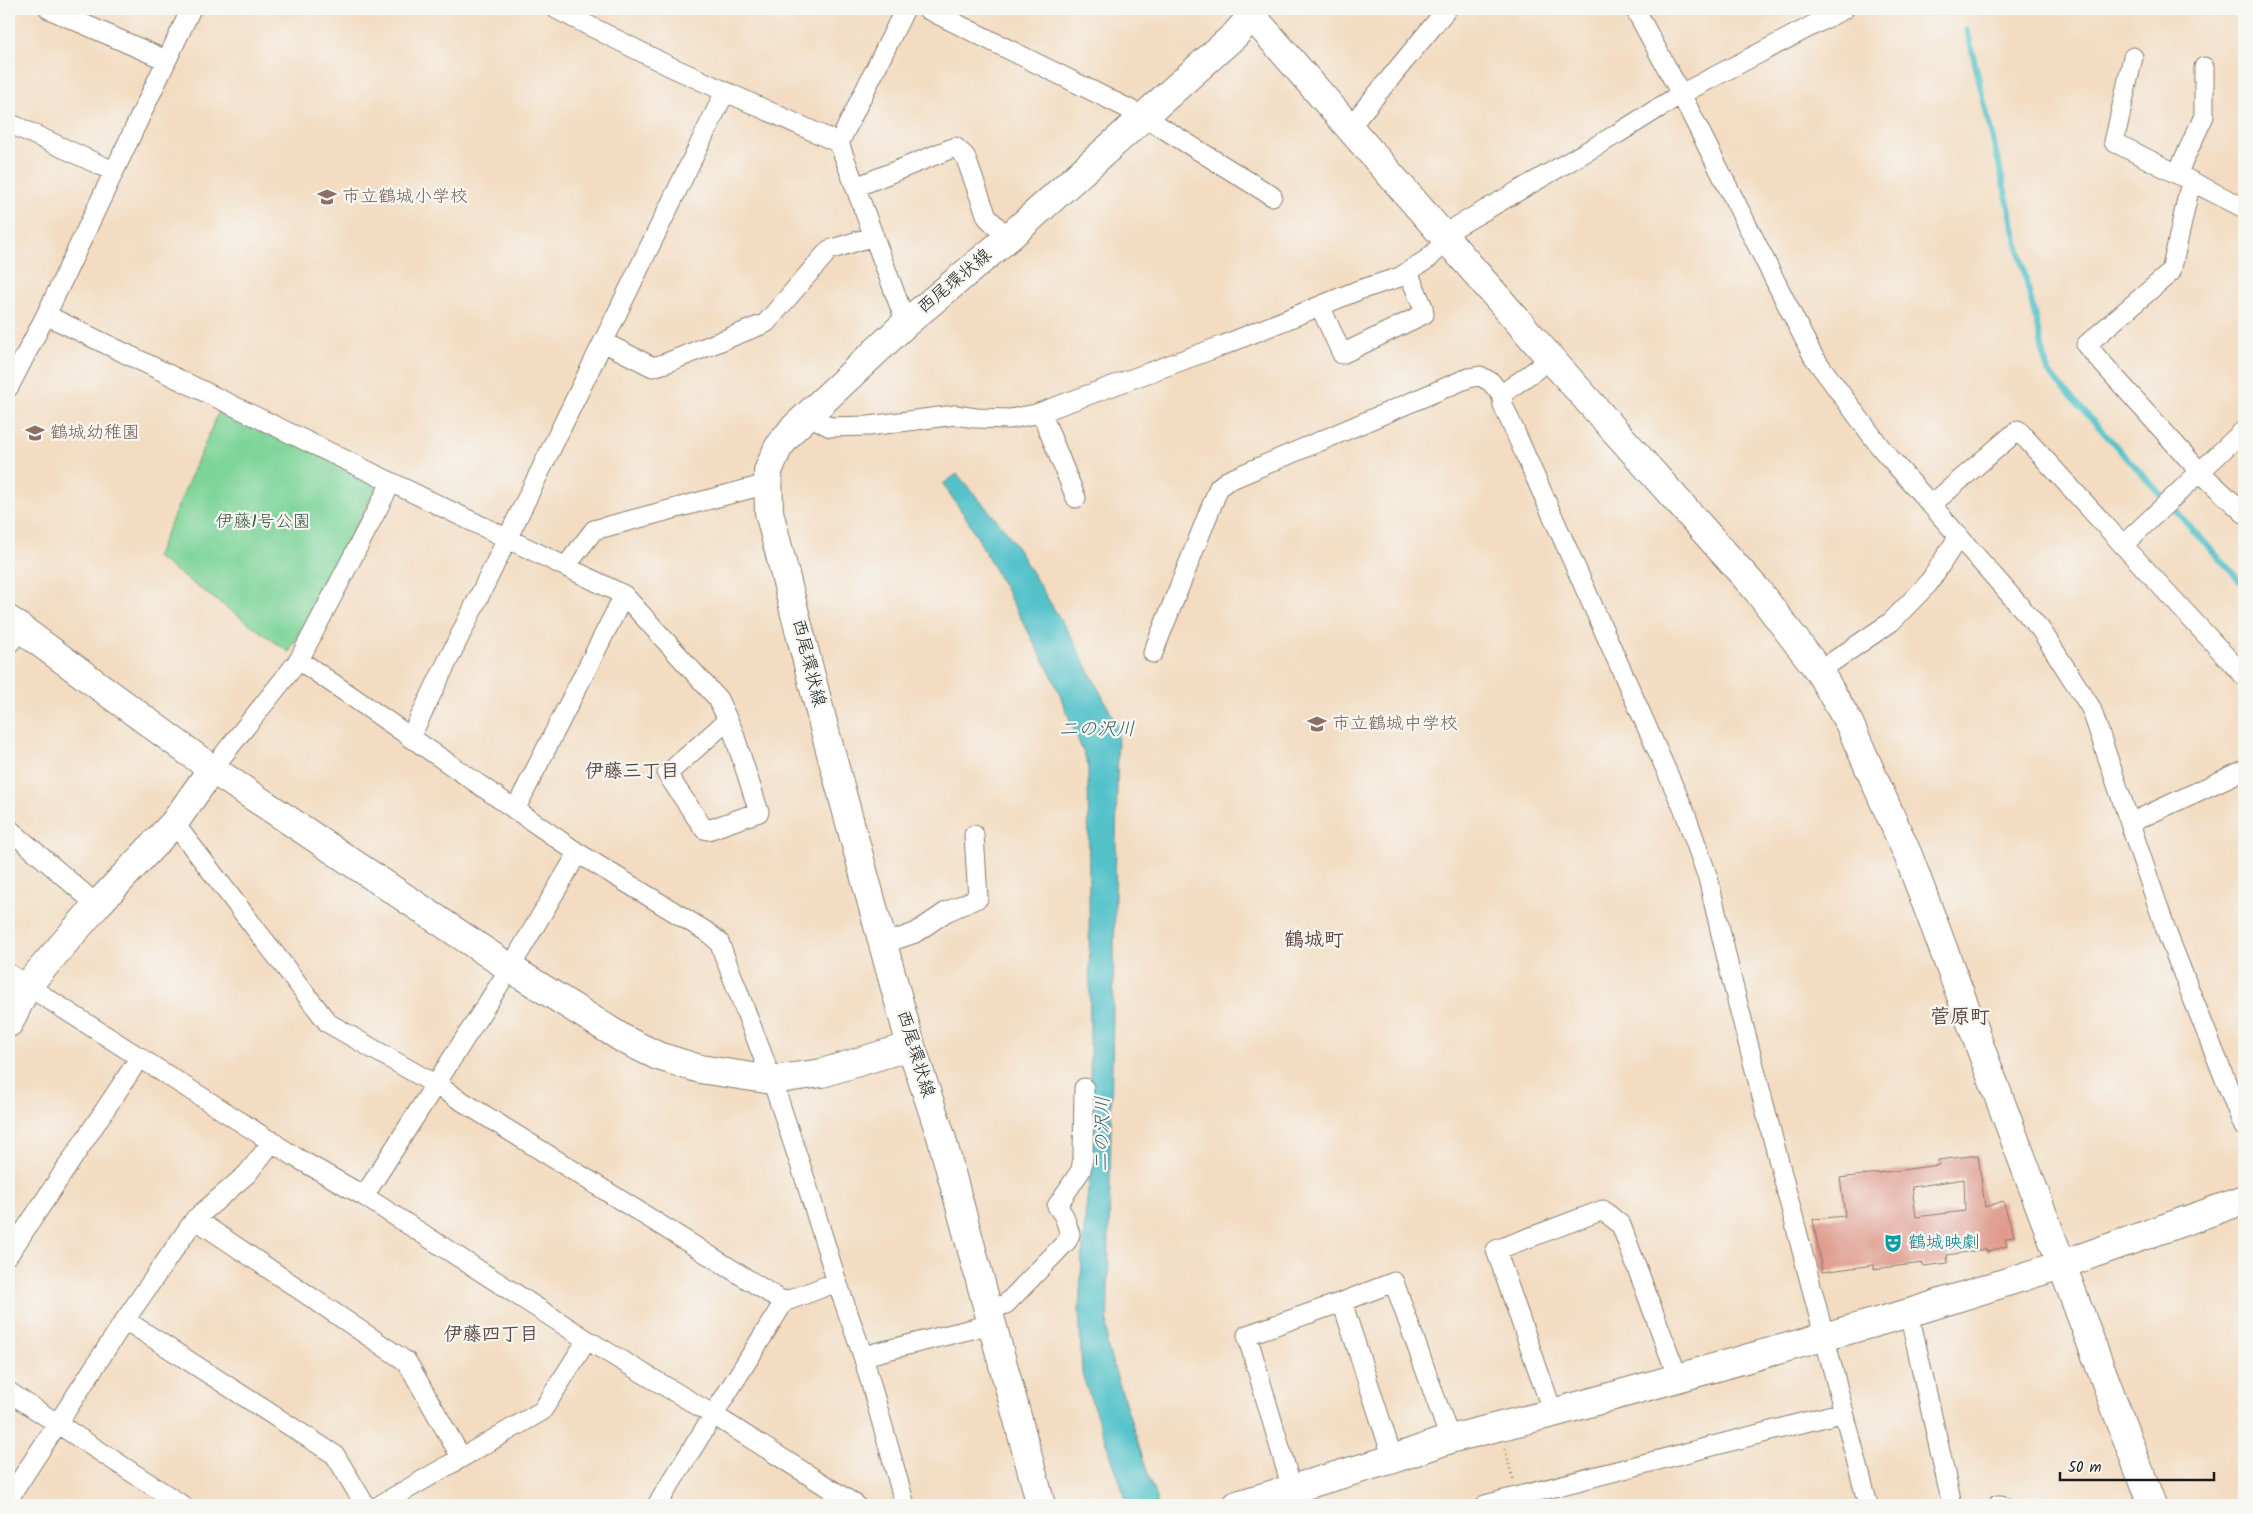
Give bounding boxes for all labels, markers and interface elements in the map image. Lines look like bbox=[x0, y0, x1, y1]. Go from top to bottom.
place label: 市立鶴城小学校 bbox=[342, 183, 468, 212]
school or university icon: 市立鶴城小学校 bbox=[316, 186, 338, 208]
street label: 西尾環状線 bbox=[911, 242, 999, 322]
place label: 鶴城幼稚園 bbox=[50, 419, 140, 448]
school or university icon: 鶴城幼稚園 bbox=[24, 422, 46, 444]
park label: 伊藤1号公園 bbox=[215, 508, 311, 537]
street label: 西尾環状線 bbox=[783, 616, 833, 710]
place label: 市立鶴城中学校 bbox=[1332, 710, 1458, 739]
school or university icon: 市立鶴城中学校 bbox=[1306, 713, 1328, 735]
water label: 二の沢川 bbox=[1059, 715, 1135, 745]
district label: 伊藤三丁目 bbox=[584, 757, 680, 787]
district label: 鶴城町 bbox=[1284, 925, 1344, 957]
district label: 菅原町 bbox=[1930, 1002, 1990, 1034]
street label: 西尾環状線 bbox=[888, 1007, 942, 1101]
water label: 二の沢川 bbox=[1087, 1096, 1119, 1172]
place label: 鶴城映劇 bbox=[1908, 1229, 1980, 1258]
theatre icon: 鶴城映劇 bbox=[1882, 1232, 1904, 1254]
district label: 伊藤四丁目 bbox=[443, 1320, 539, 1350]
scale bar bbox=[2060, 1449, 2214, 1481]
text: 50 m bbox=[2068, 1456, 2102, 1480]

